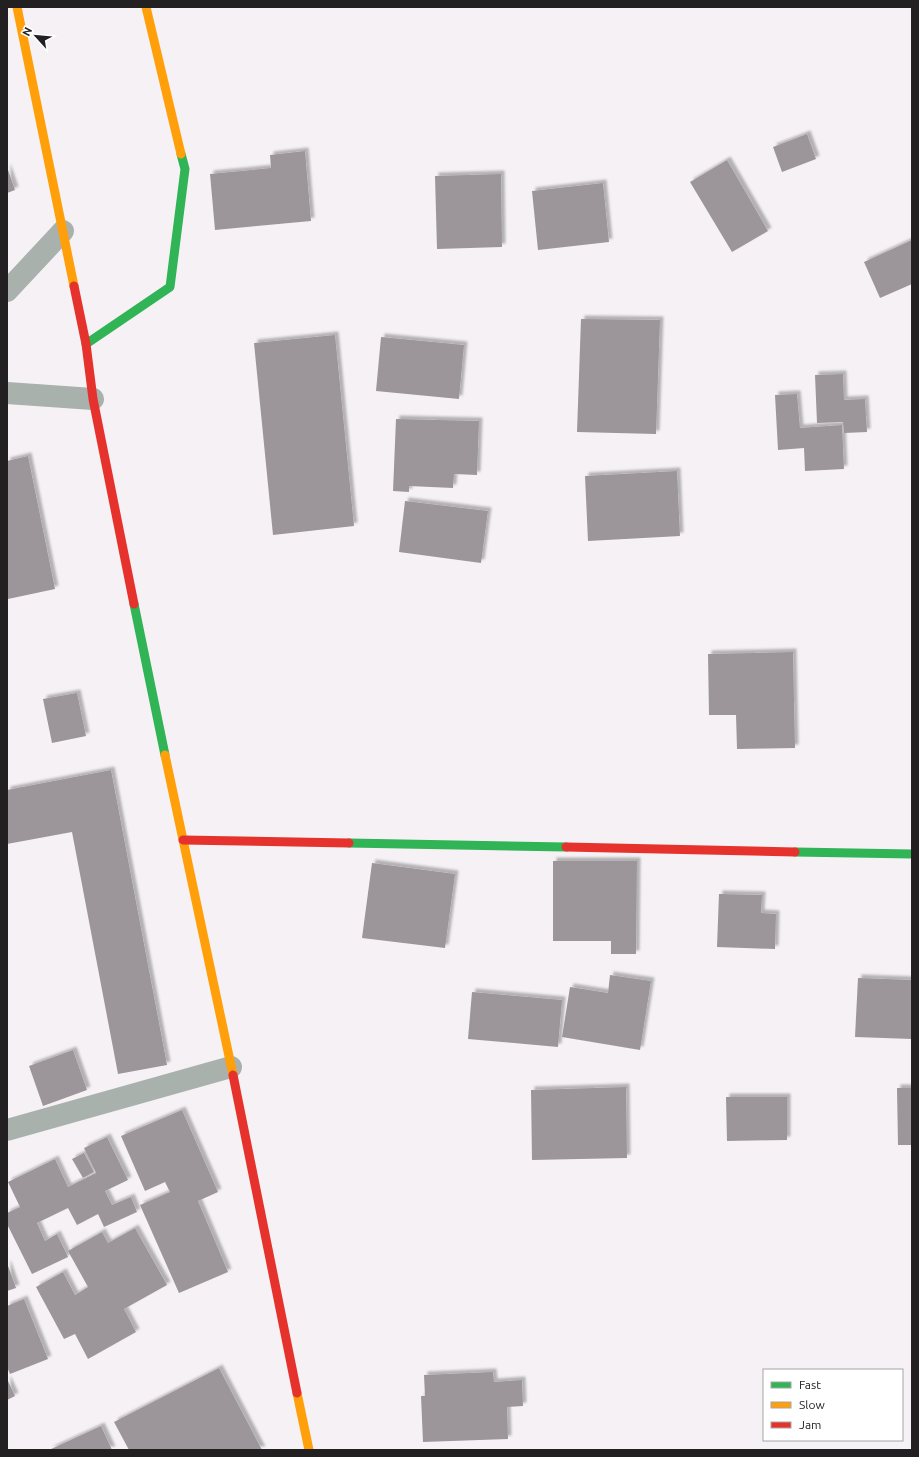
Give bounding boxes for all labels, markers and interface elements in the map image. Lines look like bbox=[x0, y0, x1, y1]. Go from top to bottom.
north arrow bbox=[16, 16, 56, 56]
text: N bbox=[20, 25, 34, 38]
legend bbox=[763, 1369, 903, 1441]
text: Fast bbox=[799, 1378, 821, 1391]
text: Slow bbox=[799, 1398, 825, 1411]
text: Jam bbox=[799, 1418, 821, 1431]

